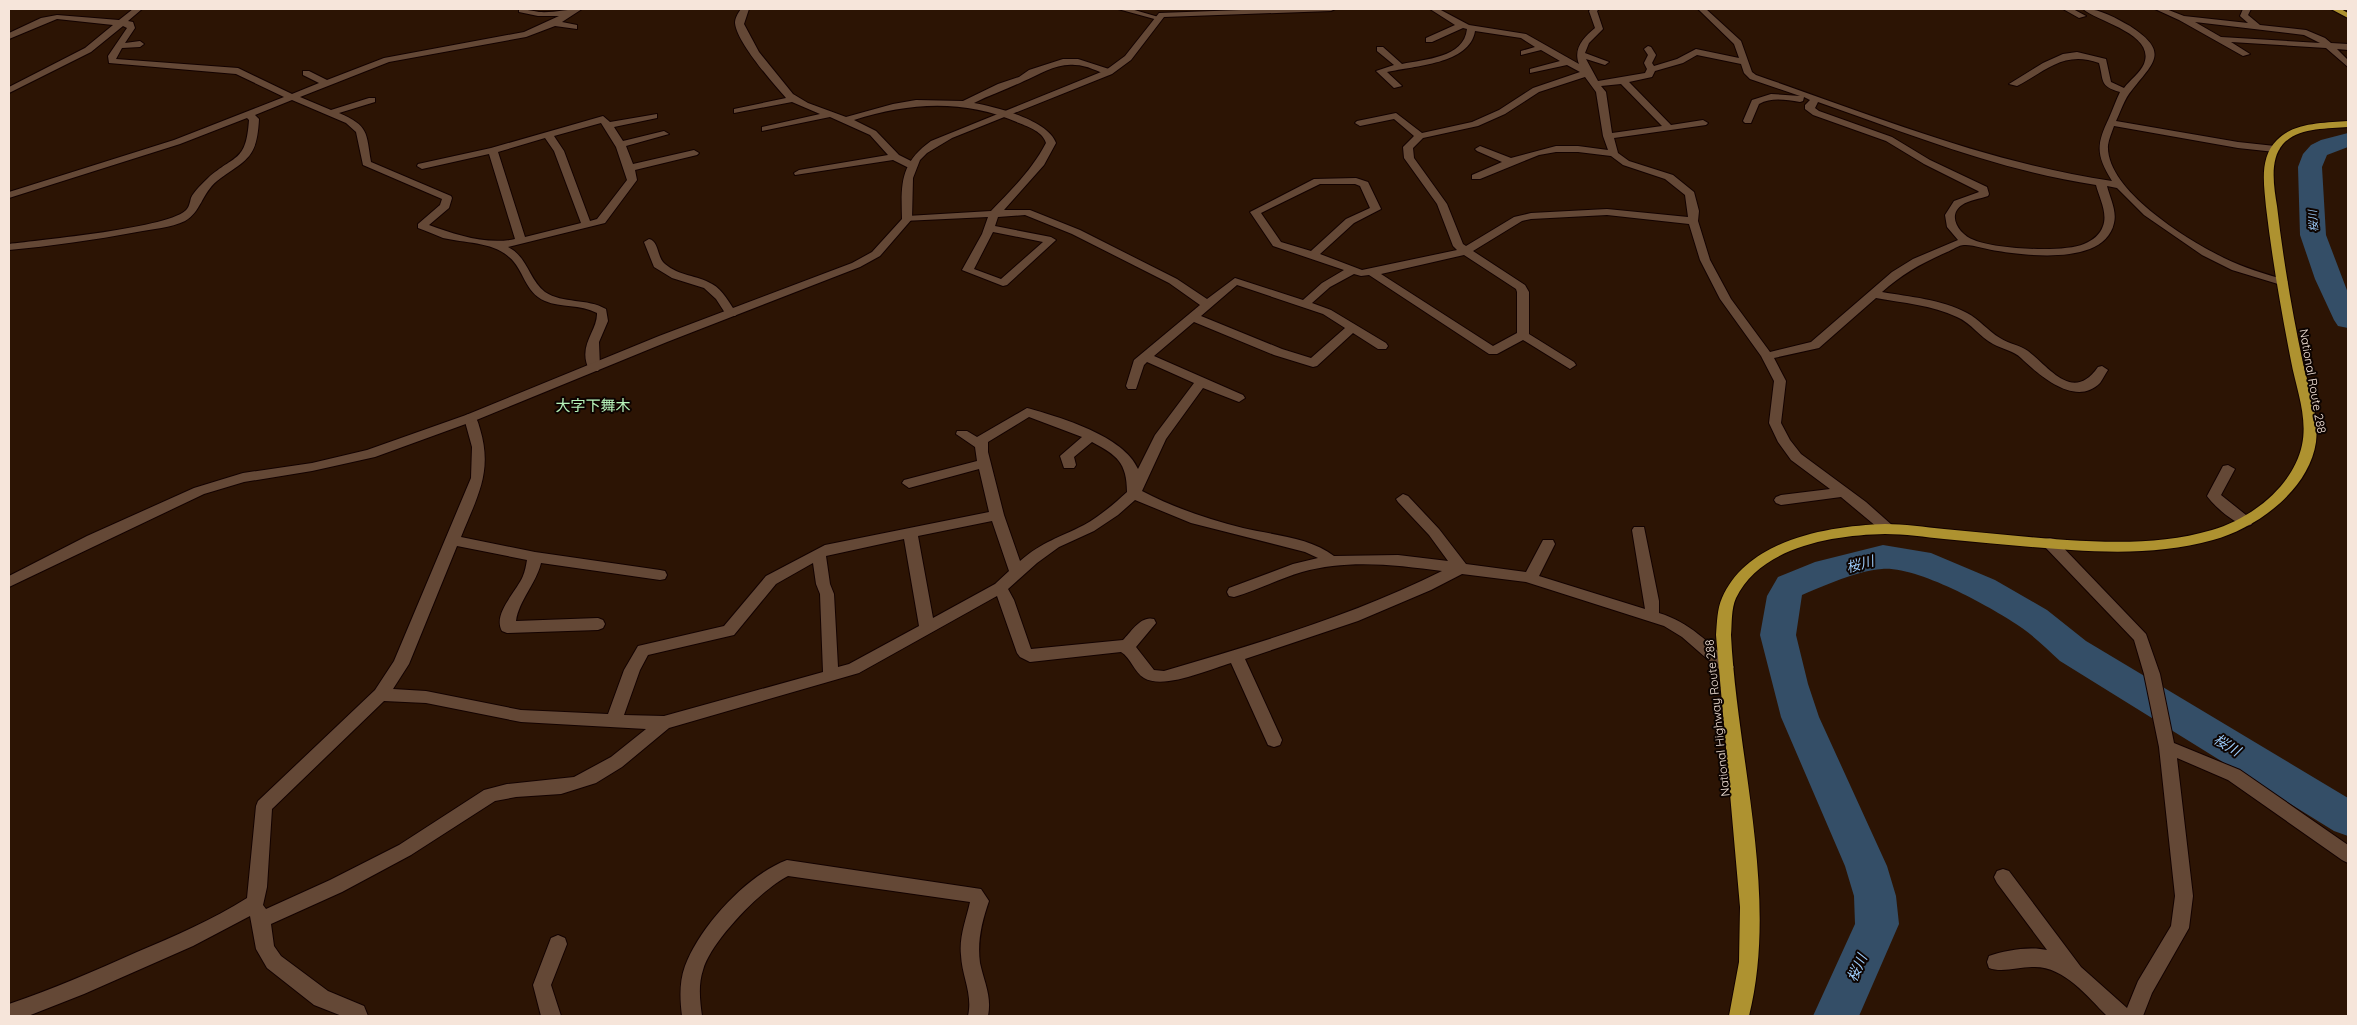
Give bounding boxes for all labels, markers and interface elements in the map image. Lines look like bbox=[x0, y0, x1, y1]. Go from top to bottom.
water label: 桜川 bbox=[2305, 209, 2321, 232]
street label: National Route 288 bbox=[2296, 328, 2330, 434]
district label: 大字下舞木 bbox=[555, 396, 631, 415]
water label: 桜川 bbox=[1844, 551, 1878, 576]
street label: National Highway Route 288 bbox=[1701, 639, 1733, 797]
water label: 桜川 bbox=[2210, 730, 2245, 761]
water label: 桜川 bbox=[1843, 950, 1872, 984]

